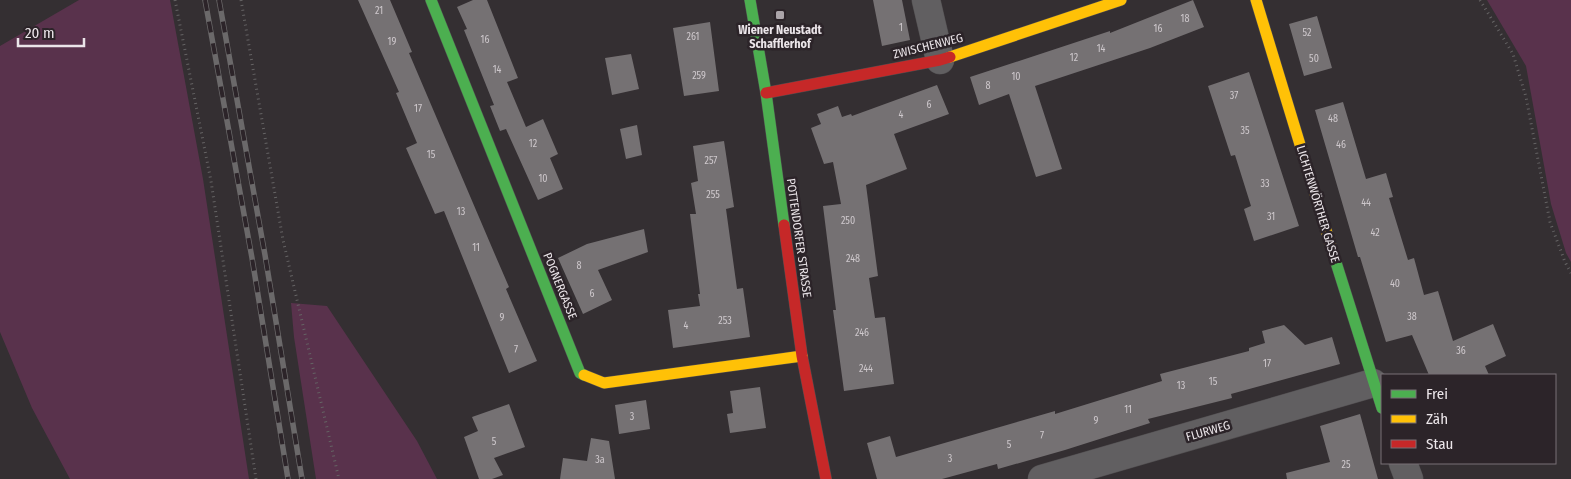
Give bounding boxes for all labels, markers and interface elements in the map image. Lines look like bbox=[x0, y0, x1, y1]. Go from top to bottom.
house number: 21 bbox=[375, 5, 383, 17]
marker: Wiener Neustadt Schafflerhof bbox=[774, 9, 786, 21]
house number: 18 bbox=[1181, 13, 1189, 25]
scale bar bbox=[18, 15, 84, 47]
house number: 1 bbox=[899, 22, 903, 34]
place label: Wiener Neustadt Schafflerhof bbox=[738, 23, 822, 51]
house number: 16 bbox=[1154, 23, 1162, 35]
text: 20 m bbox=[25, 24, 55, 42]
house number: 52 bbox=[1303, 27, 1312, 39]
house number: 261 bbox=[687, 31, 699, 43]
street label: ZWISCHENWEG bbox=[892, 31, 964, 61]
house number: 16 bbox=[481, 34, 489, 46]
house number: 19 bbox=[388, 36, 397, 48]
house number: 14 bbox=[1097, 43, 1106, 55]
house number: 12 bbox=[1070, 52, 1079, 64]
house number: 50 bbox=[1309, 53, 1319, 65]
house number: 14 bbox=[493, 64, 502, 76]
house number: 259 bbox=[692, 70, 706, 82]
house number: 10 bbox=[1011, 71, 1021, 83]
house number: 8 bbox=[986, 80, 991, 92]
house number: 37 bbox=[1230, 90, 1238, 102]
house number: 6 bbox=[927, 99, 932, 111]
house number: 17 bbox=[414, 103, 422, 115]
house number: 4 bbox=[899, 109, 904, 121]
house number: 48 bbox=[1328, 113, 1338, 125]
house number: 35 bbox=[1240, 125, 1250, 137]
house number: 12 bbox=[529, 138, 538, 150]
house number: 46 bbox=[1336, 139, 1346, 151]
street label: LICHTENWÖRTHER GASSE bbox=[1294, 143, 1344, 265]
house number: 15 bbox=[427, 149, 436, 161]
house number: 257 bbox=[705, 155, 717, 167]
house number: 10 bbox=[538, 173, 548, 185]
street label: POTTENDORFER STRASSE bbox=[784, 178, 814, 299]
house number: 33 bbox=[1260, 178, 1270, 190]
house number: 255 bbox=[706, 189, 720, 201]
house number: 44 bbox=[1361, 197, 1371, 209]
house number: 13 bbox=[457, 206, 466, 218]
house number: 31 bbox=[1267, 211, 1275, 223]
house number: 250 bbox=[841, 215, 855, 227]
house number: 42 bbox=[1370, 227, 1380, 239]
house number: 11 bbox=[472, 242, 480, 254]
street label: POGNERGASSE bbox=[540, 251, 580, 322]
house number: 248 bbox=[846, 253, 860, 265]
house number: 8 bbox=[577, 260, 582, 272]
house number: 40 bbox=[1390, 278, 1400, 290]
house number: 6 bbox=[590, 288, 595, 300]
house number: 38 bbox=[1407, 311, 1417, 323]
house number: 9 bbox=[500, 312, 505, 324]
house number: 253 bbox=[718, 315, 732, 327]
house number: 4 bbox=[684, 320, 689, 332]
house number: 246 bbox=[855, 327, 869, 339]
house number: 7 bbox=[514, 344, 518, 356]
house number: 36 bbox=[1456, 345, 1466, 357]
house number: 17 bbox=[1263, 358, 1271, 370]
house number: 244 bbox=[859, 363, 873, 375]
legend bbox=[1381, 374, 1556, 464]
house number: 15 bbox=[1209, 376, 1218, 388]
house number: 13 bbox=[1177, 380, 1186, 392]
text: Frei bbox=[1426, 385, 1448, 403]
house number: 11 bbox=[1124, 404, 1132, 416]
text: Zäh bbox=[1426, 410, 1448, 428]
house number: 3 bbox=[630, 411, 635, 423]
house number: 9 bbox=[1094, 415, 1099, 427]
street label: FLURWEG bbox=[1184, 418, 1232, 444]
house number: 7 bbox=[1040, 430, 1044, 442]
text: Stau bbox=[1426, 435, 1453, 453]
house number: 5 bbox=[492, 436, 497, 448]
house number: 5 bbox=[1007, 439, 1012, 451]
house number: 3 bbox=[948, 453, 953, 465]
house number: 3a bbox=[595, 454, 605, 466]
house number: 25 bbox=[1342, 459, 1351, 471]

